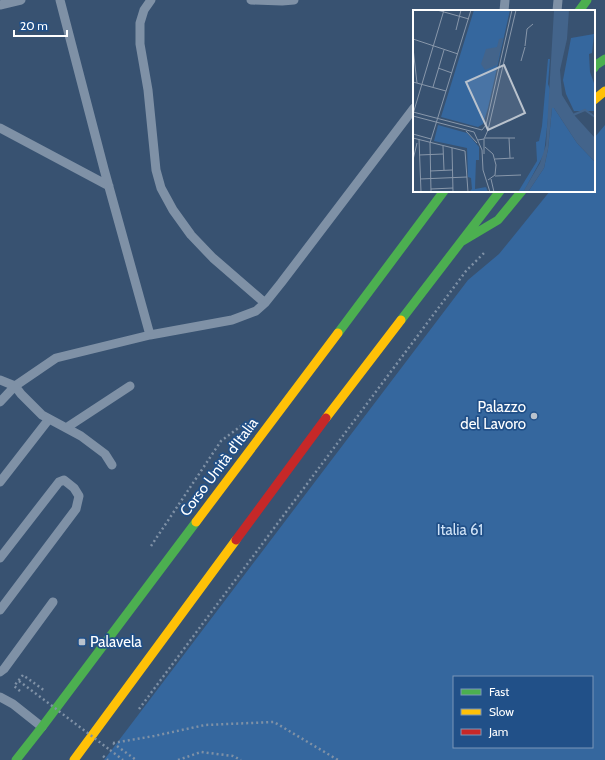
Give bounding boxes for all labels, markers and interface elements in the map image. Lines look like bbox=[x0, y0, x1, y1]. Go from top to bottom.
inset map bbox=[413, 10, 595, 192]
scale bar bbox=[14, 12, 67, 38]
text: 20 m bbox=[20, 18, 48, 33]
place label: Palazzo del Lavoro bbox=[460, 398, 526, 433]
marker: Palazzo del Lavoro bbox=[529, 411, 539, 421]
street label: Corso Unità d'Italia bbox=[176, 414, 262, 520]
park label: Italia 61 bbox=[437, 521, 483, 539]
place label: Palavela bbox=[90, 633, 143, 651]
marker: Palavela bbox=[77, 637, 87, 647]
legend bbox=[453, 676, 593, 748]
text: Fast bbox=[489, 684, 509, 699]
text: Slow bbox=[489, 704, 514, 719]
text: Jam bbox=[488, 724, 508, 739]

